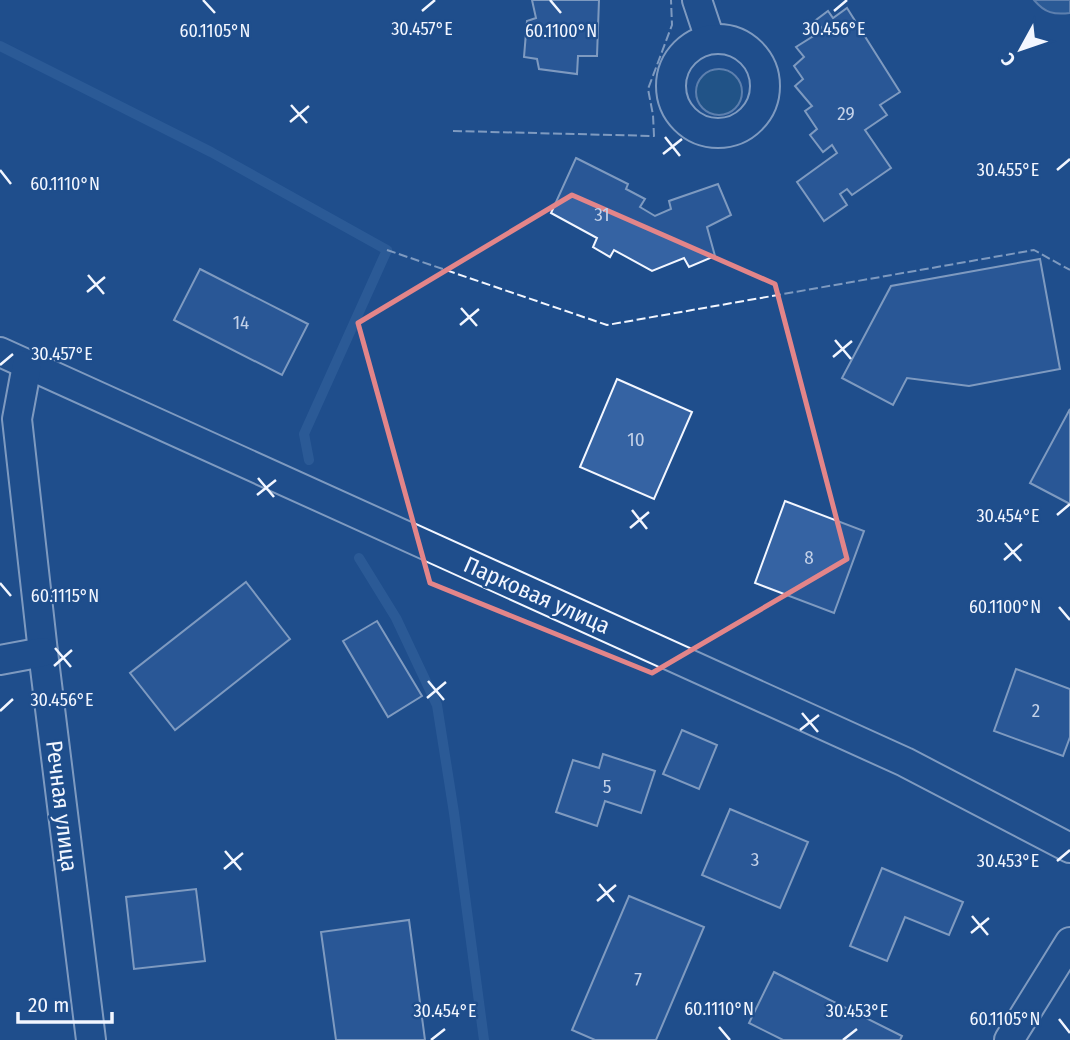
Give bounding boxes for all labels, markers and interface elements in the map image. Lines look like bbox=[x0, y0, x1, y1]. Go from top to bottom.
north arrow bbox=[986, 14, 1056, 84]
text: 30.457°E bbox=[391, 18, 453, 40]
text: 30.456°E bbox=[802, 18, 866, 40]
text: 60.1105°N bbox=[180, 20, 250, 42]
text: 60.1100°N bbox=[525, 20, 597, 42]
text: С bbox=[996, 48, 1020, 71]
house number: 29 bbox=[837, 102, 855, 125]
text: 30.455°E bbox=[977, 159, 1039, 181]
text: 60.1110°N bbox=[30, 173, 100, 195]
house number: 31 bbox=[594, 203, 610, 226]
house number: 14 bbox=[233, 311, 249, 334]
text: 30.457°E bbox=[31, 343, 93, 365]
house number: 10 bbox=[627, 428, 645, 451]
text: 30.454°E bbox=[976, 505, 1040, 527]
house number: 8 bbox=[804, 546, 814, 569]
street label: Парковая улица bbox=[460, 550, 614, 640]
text: 60.1115°N bbox=[31, 585, 99, 607]
text: 60.1100°N bbox=[969, 596, 1041, 618]
text: 30.456°E bbox=[30, 689, 94, 711]
house number: 2 bbox=[1032, 699, 1040, 722]
street label: Речная улица bbox=[40, 739, 84, 873]
house number: 5 bbox=[603, 775, 611, 798]
house number: 3 bbox=[751, 848, 759, 871]
text: 30.453°E bbox=[977, 850, 1039, 872]
house number: 7 bbox=[634, 968, 642, 991]
scale bar bbox=[18, 981, 112, 1025]
text: 20 m bbox=[28, 992, 69, 1018]
text: 60.1110°N bbox=[684, 998, 754, 1020]
text: 30.454°E bbox=[413, 1000, 477, 1022]
text: 30.453°E bbox=[826, 1000, 888, 1022]
text: 60.1105°N bbox=[970, 1008, 1040, 1030]

